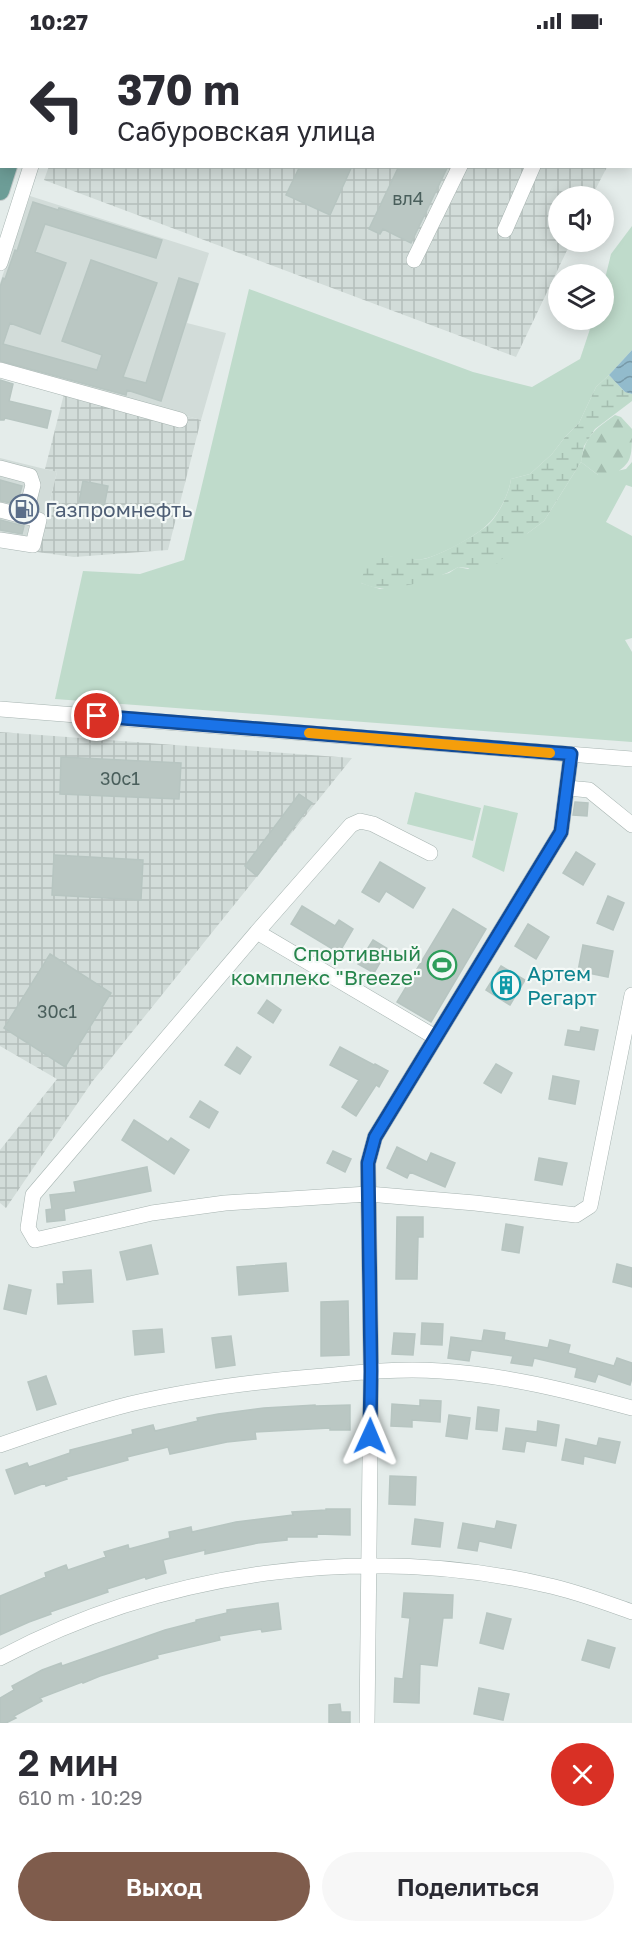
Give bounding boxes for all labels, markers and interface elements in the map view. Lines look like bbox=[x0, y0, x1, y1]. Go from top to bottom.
text: 10:27 bbox=[30, 8, 88, 35]
text: 370 m bbox=[117, 64, 240, 114]
icon: left bbox=[18, 66, 96, 144]
text: Сабуровская улица bbox=[117, 115, 376, 147]
map controls bbox=[548, 186, 614, 330]
button: sound bbox=[548, 186, 614, 252]
house number: вл4 bbox=[392, 187, 424, 209]
button: layers bbox=[548, 264, 614, 330]
fuel station icon: Газпромнефть bbox=[8, 493, 40, 525]
place label: Газпромнефть bbox=[45, 496, 192, 522]
pin bbox=[71, 690, 122, 741]
icon: arrive bbox=[80, 699, 113, 732]
house number: 30с1 bbox=[100, 767, 140, 789]
place label: Спортивный комплекс "Breeze" bbox=[231, 940, 421, 990]
sports icon: Спортивный комплекс "Breeze" bbox=[426, 949, 458, 981]
place label: Артем Регарт bbox=[527, 960, 597, 1010]
building icon: Артем Регарт bbox=[490, 969, 522, 1001]
house number: 30с1 bbox=[37, 1000, 77, 1022]
position arrow bbox=[338, 1404, 402, 1468]
text: 2 мин bbox=[18, 1741, 118, 1784]
button: close bbox=[551, 1743, 614, 1806]
text: 610 m · 10:29 bbox=[18, 1785, 143, 1809]
button: Выход bbox=[18, 1852, 310, 1921]
button: Поделиться bbox=[322, 1852, 614, 1921]

